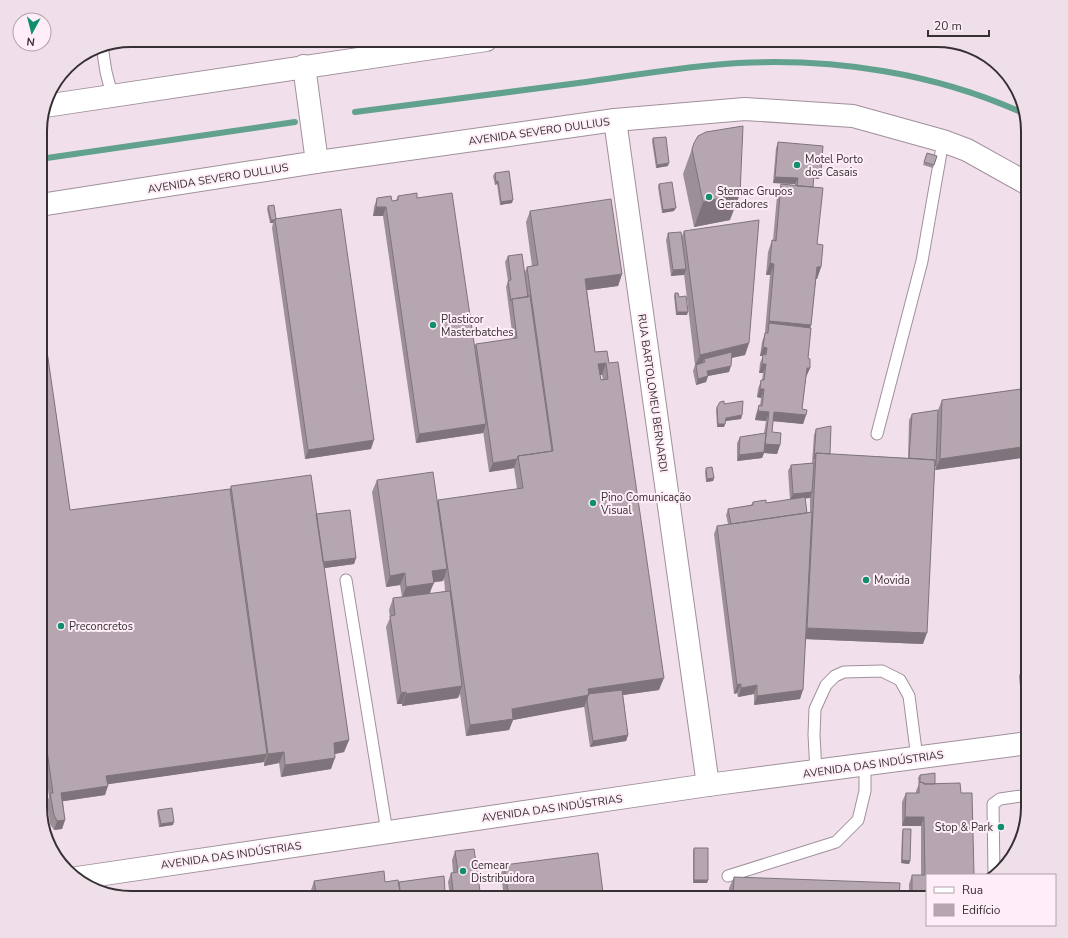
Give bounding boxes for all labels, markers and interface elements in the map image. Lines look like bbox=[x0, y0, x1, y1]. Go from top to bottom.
north arrow bbox=[12, 12, 52, 52]
scale bar bbox=[928, 12, 989, 38]
text: 20 m bbox=[934, 18, 962, 34]
text: N bbox=[26, 33, 36, 49]
street label: AVENIDA SEVERO DULLIUS bbox=[467, 114, 611, 149]
place label: Motel Porto dos Casais bbox=[805, 152, 863, 180]
street label: AVENIDA SEVERO DULLIUS bbox=[146, 160, 290, 197]
marker: Motel Porto dos Casais bbox=[792, 160, 802, 170]
place label: Stemac Grupos Geradores bbox=[717, 184, 792, 212]
marker: Stemac Grupos Geradores bbox=[704, 192, 714, 202]
place label: Plasticor Masterbatches bbox=[441, 312, 514, 340]
street label: RUA BARTOLOMEU BERNARDI bbox=[634, 313, 671, 473]
marker: Plasticor Masterbatches bbox=[428, 320, 438, 330]
place label: Pino Comunicação Visual bbox=[600, 490, 691, 518]
marker: Pino Comunicação Visual bbox=[588, 498, 598, 508]
place label: Movida bbox=[874, 573, 910, 588]
marker: Movida bbox=[861, 575, 871, 585]
place label: Preconcretos bbox=[69, 619, 133, 634]
marker: Preconcretos bbox=[56, 621, 66, 631]
street label: AVENIDA DAS INDÚSTRIAS bbox=[802, 746, 945, 782]
street label: AVENIDA DAS INDÚSTRIAS bbox=[481, 790, 624, 826]
place label: Stop & Park bbox=[935, 820, 993, 835]
marker: Stop & Park bbox=[996, 822, 1006, 832]
street label: AVENIDA DAS INDÚSTRIAS bbox=[160, 837, 303, 873]
place label: Cemear Distribuidora bbox=[471, 858, 535, 886]
marker: Cemear Distribuidora bbox=[458, 866, 468, 876]
legend bbox=[926, 874, 1056, 926]
text: Rua bbox=[962, 882, 983, 898]
text: Edifício bbox=[962, 902, 1001, 918]

